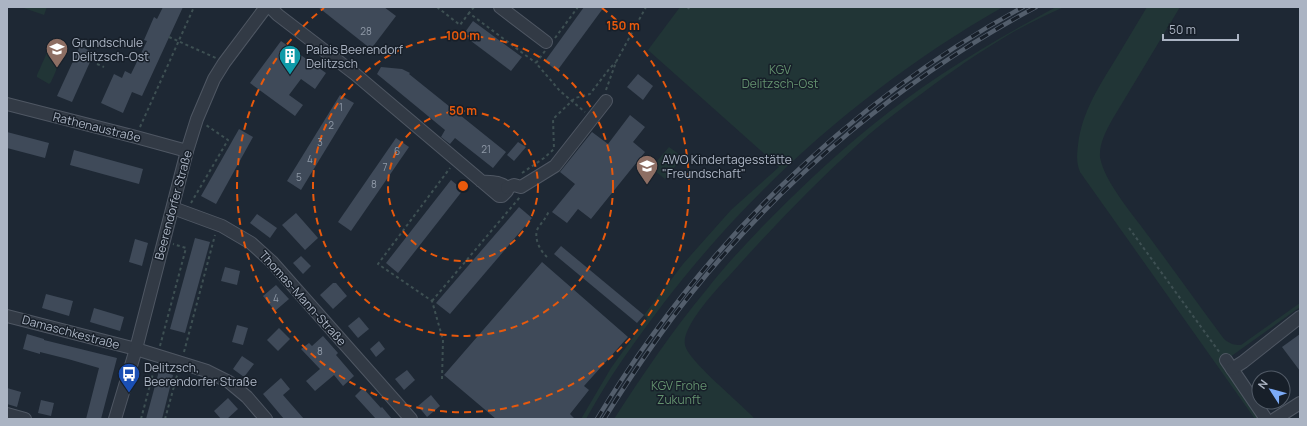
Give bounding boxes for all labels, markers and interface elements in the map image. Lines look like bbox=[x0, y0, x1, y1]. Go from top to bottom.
scale bar bbox=[1163, 16, 1238, 42]
text: 150 m bbox=[606, 17, 640, 34]
text: 50 m bbox=[1169, 21, 1196, 38]
house number: 28 bbox=[360, 24, 372, 38]
text: 100 m bbox=[446, 27, 480, 44]
place label: Grundschule Delitzsch-Ost bbox=[72, 34, 149, 65]
school or university icon: Grundschule Delitzsch-Ost bbox=[44, 36, 70, 69]
place label: Palais Beerendorf Delitzsch bbox=[306, 41, 404, 72]
building icon: Palais Beerendorf Delitzsch bbox=[277, 43, 303, 76]
park label: KGV Delitzsch-Ost bbox=[742, 61, 819, 92]
house number: 1 bbox=[339, 100, 343, 114]
text: 50 m bbox=[449, 102, 477, 119]
street label: Rathenaustraße bbox=[51, 108, 143, 146]
house number: 2 bbox=[328, 118, 334, 132]
house number: 3 bbox=[317, 135, 323, 149]
house number: 21 bbox=[481, 142, 491, 156]
house number: 6 bbox=[394, 144, 400, 158]
street label: Beerendorfer Straße bbox=[150, 148, 196, 262]
place label: AWO Kindertagesstätte "Freundschaft" bbox=[662, 151, 792, 182]
house number: 4 bbox=[307, 152, 313, 166]
school or university icon: AWO Kindertagesstätte "Freundschaft" bbox=[634, 153, 660, 186]
house number: 7 bbox=[382, 160, 388, 174]
house number: 5 bbox=[296, 170, 302, 184]
house number: 8 bbox=[371, 177, 377, 191]
centre of rings bbox=[456, 179, 470, 193]
street label: Thomas-Mann-Straße bbox=[256, 247, 350, 349]
house number: 4 bbox=[273, 291, 279, 305]
street label: Damaschkestraße bbox=[20, 311, 122, 353]
house number: 8 bbox=[317, 344, 323, 358]
place label: Delitzsch, Beerendorfer Straße bbox=[144, 359, 257, 390]
bus stop icon: Delitzsch, Beerendorfer Straße bbox=[116, 361, 142, 394]
north arrow bbox=[1251, 370, 1291, 410]
text: N bbox=[1254, 376, 1271, 391]
park label: KGV Frohe Zukunft bbox=[651, 377, 707, 408]

